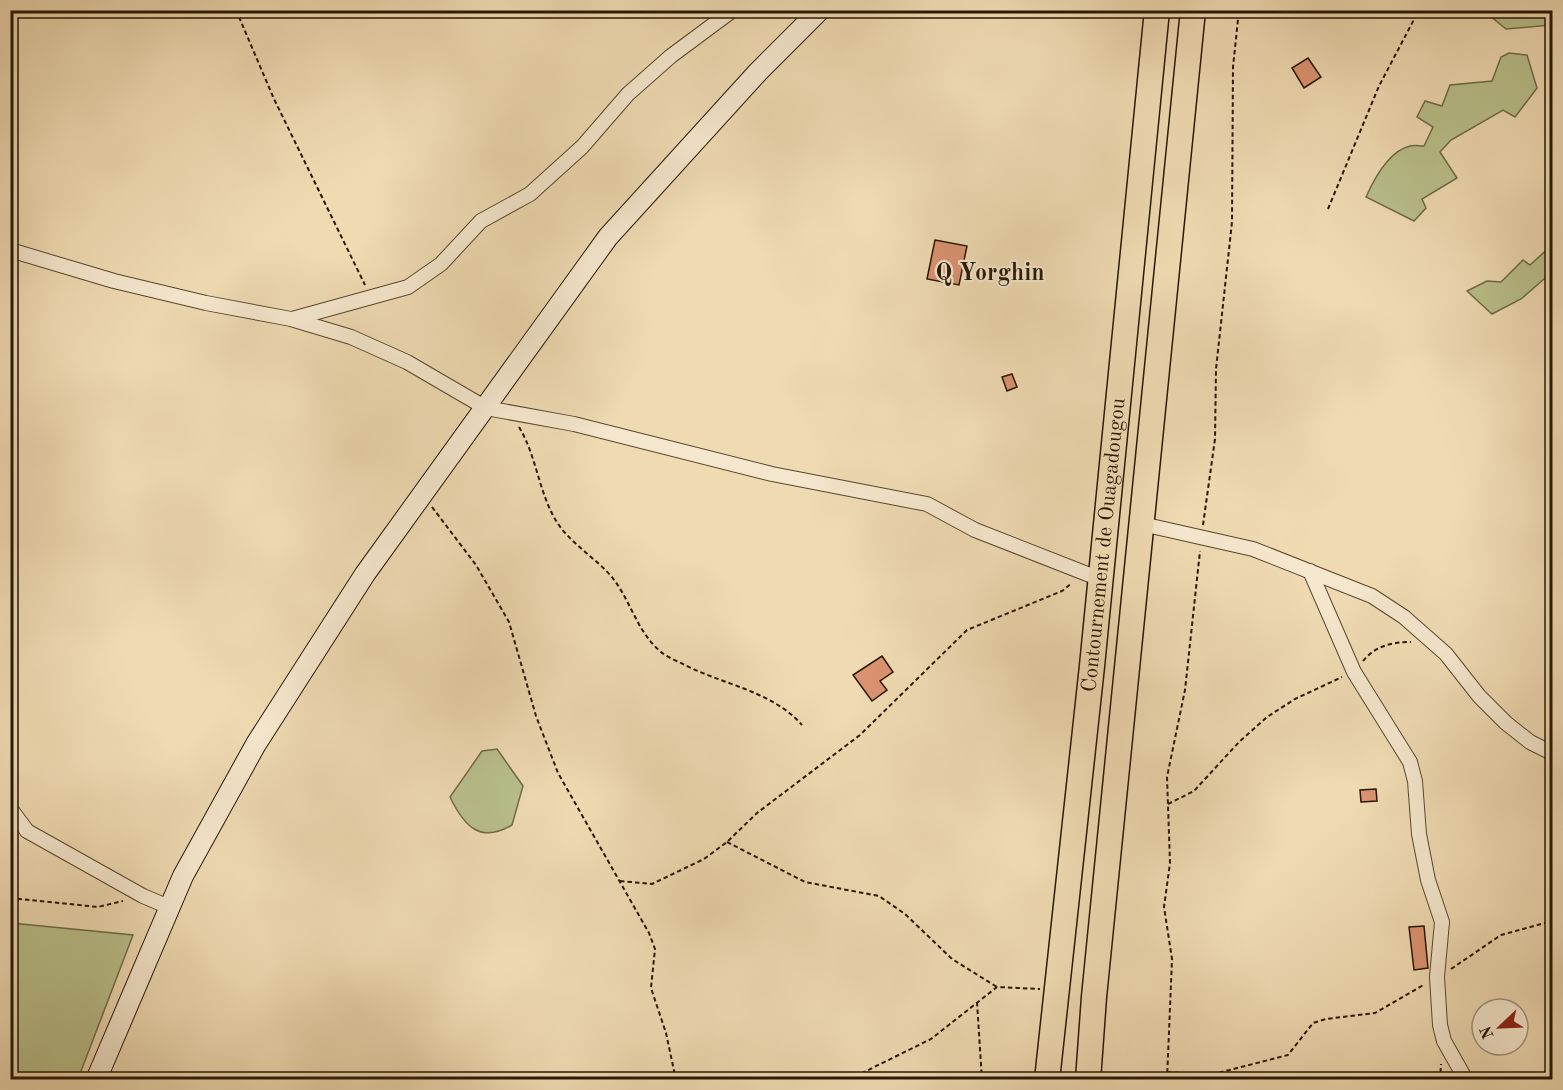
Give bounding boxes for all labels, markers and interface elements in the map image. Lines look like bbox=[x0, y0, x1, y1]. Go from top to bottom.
district label: Q Yorghin bbox=[935, 262, 1045, 286]
street label: Contournement de Ouagadougou bbox=[1079, 397, 1129, 693]
north arrow bbox=[1470, 997, 1530, 1057]
text: N bbox=[1478, 1023, 1498, 1041]

